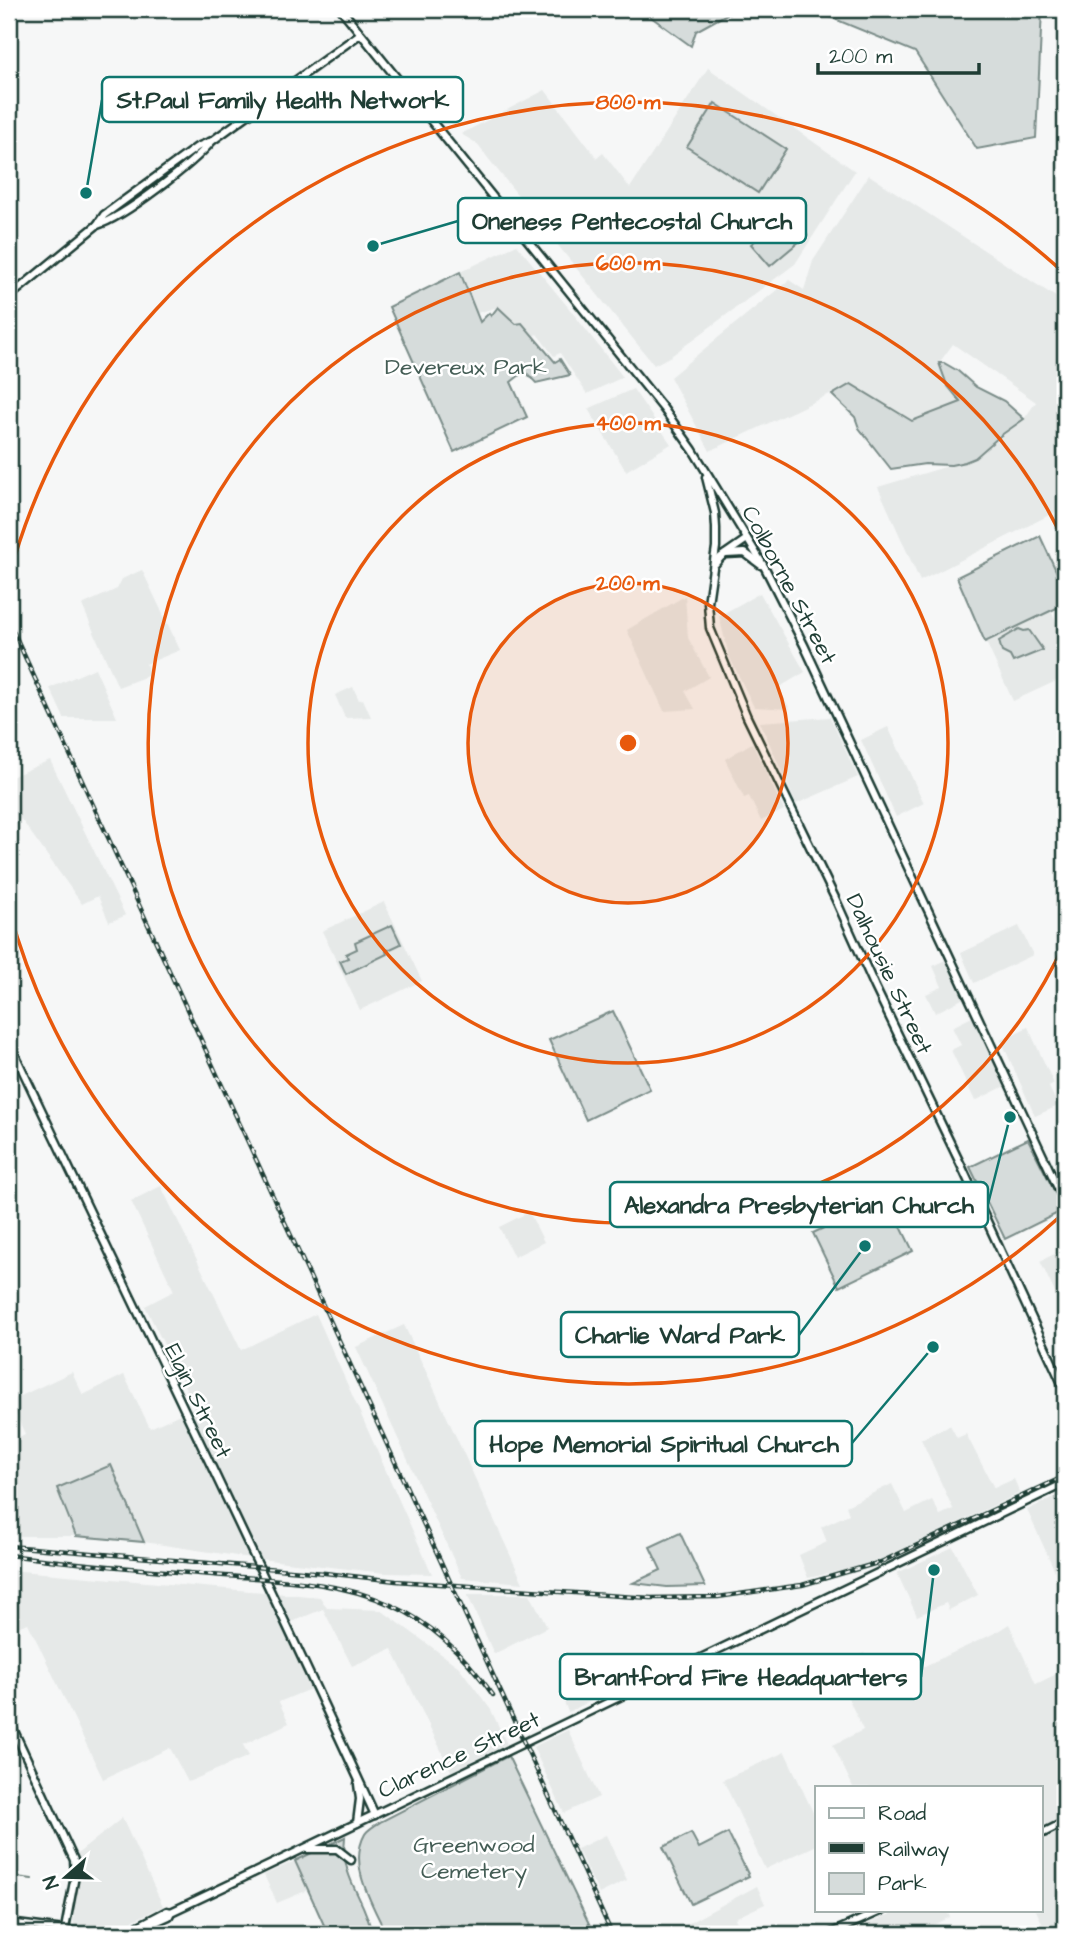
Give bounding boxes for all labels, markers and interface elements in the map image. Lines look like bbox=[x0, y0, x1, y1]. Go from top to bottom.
scale bar bbox=[818, 32, 979, 76]
text: 200 m bbox=[829, 42, 893, 71]
callout: St.Paul Family Health Network bbox=[102, 77, 463, 122]
text: St.Paul Family Health Network bbox=[116, 84, 450, 120]
text: 800 m bbox=[596, 88, 661, 117]
callout: Oneness Pentecostal Church bbox=[458, 198, 806, 243]
text: Oneness Pentecostal Church bbox=[472, 205, 793, 239]
text: 600 m bbox=[596, 249, 661, 278]
park label: Devereux Park bbox=[385, 351, 547, 383]
text: 400 m bbox=[595, 409, 661, 438]
street label: Colborne Street bbox=[734, 500, 845, 671]
text: 200 m bbox=[595, 569, 660, 598]
centre of rings bbox=[616, 731, 640, 755]
street label: Dalhousie Street bbox=[838, 888, 941, 1060]
callout: Alexandra Presbyterian Church bbox=[610, 1182, 988, 1227]
text: Alexandra Presbyterian Church bbox=[624, 1189, 975, 1225]
callout: Charlie Ward Park bbox=[561, 1312, 799, 1357]
text: Charlie Ward Park bbox=[575, 1319, 785, 1353]
street label: Elgin Street bbox=[155, 1338, 240, 1465]
callout: Hope Memorial Spiritual Church bbox=[475, 1421, 852, 1466]
text: Hope Memorial Spiritual Church bbox=[489, 1428, 840, 1462]
callout: Brantford Fire Headquarters bbox=[560, 1654, 921, 1699]
text: Brantford Fire Headquarters bbox=[574, 1661, 908, 1695]
street label: Clarence Street bbox=[373, 1703, 546, 1807]
legend bbox=[815, 1786, 1042, 1912]
text: Road bbox=[878, 1799, 926, 1828]
park label: Greenwood Cemetery bbox=[413, 1829, 535, 1888]
text: Railway bbox=[878, 1835, 950, 1866]
north arrow bbox=[32, 1842, 102, 1912]
text: Park bbox=[878, 1869, 927, 1898]
text: N bbox=[37, 1872, 66, 1893]

